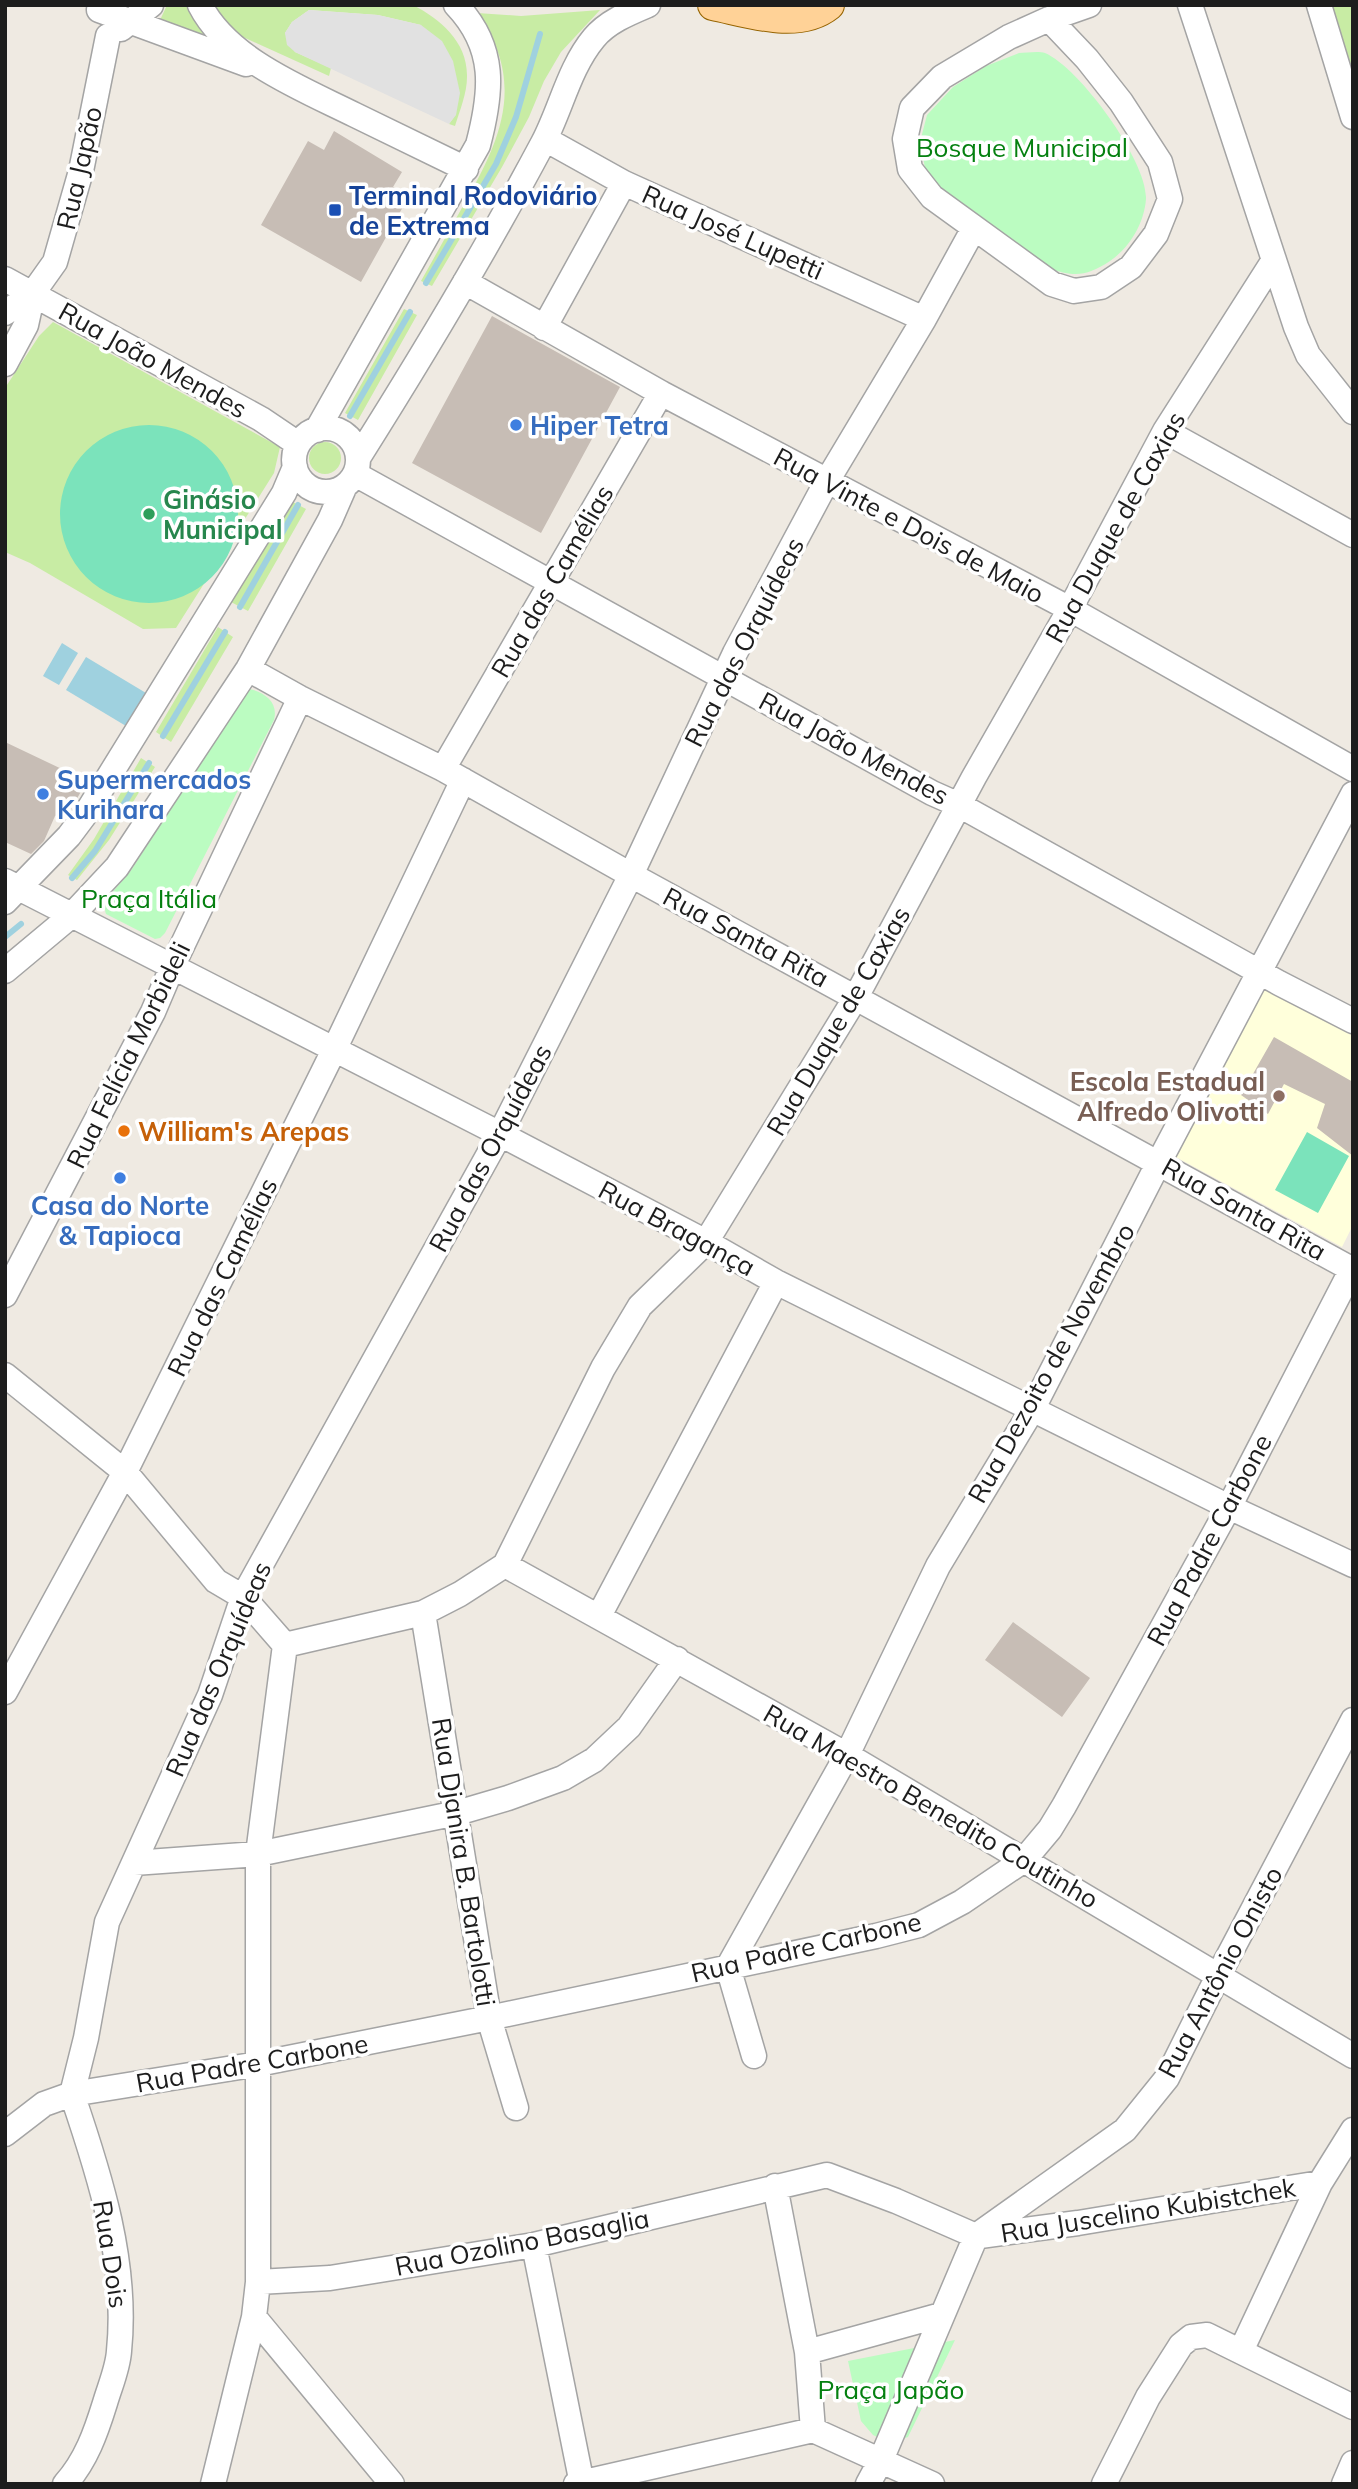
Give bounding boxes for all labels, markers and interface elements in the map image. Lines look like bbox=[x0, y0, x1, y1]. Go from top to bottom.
street label: Rua Japão bbox=[49, 103, 109, 233]
park label: Bosque Municipal bbox=[916, 131, 1128, 164]
street label: Rua José Lupetti bbox=[637, 177, 829, 287]
place label: Terminal Rodoviário de Extrema bbox=[349, 179, 597, 242]
marker: Terminal Rodoviário de Extrema bbox=[327, 202, 343, 218]
street label: Rua João Mendes bbox=[53, 295, 253, 425]
street label: Rua Duque de Caxias bbox=[1038, 406, 1192, 648]
place label: Hiper Tetra bbox=[530, 409, 669, 442]
marker: Hiper Tetra bbox=[508, 417, 524, 433]
street label: Rua Vinte e Dois de Maio bbox=[768, 440, 1050, 610]
street label: Rua das Camélias bbox=[483, 479, 621, 683]
place label: Ginásio Municipal bbox=[163, 483, 283, 546]
marker: Ginásio Municipal bbox=[141, 506, 157, 522]
street label: Rua das Orquídeas bbox=[677, 532, 811, 752]
street label: Rua João Mendes bbox=[753, 684, 955, 812]
place label: Supermercados Kurihara bbox=[57, 763, 251, 826]
marker: Supermercados Kurihara bbox=[35, 786, 51, 802]
street label: Rua Santa Rita bbox=[658, 880, 834, 994]
park label: Praça Itália bbox=[81, 882, 217, 915]
street label: Rua Duque de Caxias bbox=[759, 900, 917, 1142]
street label: Rua Felícia Morbideli bbox=[59, 936, 197, 1174]
street label: Rua das Orquídeas bbox=[421, 1038, 559, 1258]
place label: Escola Estadual Alfredo Olivotti bbox=[1070, 1065, 1265, 1128]
marker: Escola Estadual Alfredo Olivotti bbox=[1271, 1088, 1287, 1104]
place label: William's Arepas bbox=[138, 1115, 349, 1148]
marker: William's Arepas bbox=[116, 1123, 132, 1139]
street label: Rua Santa Rita bbox=[1156, 1150, 1332, 1268]
marker: Casa do Norte & Tapioca bbox=[112, 1170, 128, 1186]
street label: Rua das Camélias bbox=[160, 1172, 284, 1382]
street label: Rua Bragança bbox=[593, 1173, 761, 1283]
place label: Casa do Norte & Tapioca bbox=[31, 1189, 209, 1252]
street label: Rua Dezoito de Novembro bbox=[960, 1217, 1142, 1509]
street label: Rua Padre Carbone bbox=[1139, 1428, 1279, 1652]
street label: Rua das Orquídeas bbox=[158, 1556, 278, 1782]
street label: Rua Maestro Benedito Coutinho bbox=[758, 1696, 1104, 1916]
street label: Rua Djanira B. Bartolotti bbox=[425, 1715, 503, 2009]
street label: Rua Antônio Onisto bbox=[1150, 1861, 1290, 2083]
street label: Rua Padre Carbone bbox=[688, 1904, 924, 1990]
street label: Rua Padre Carbone bbox=[133, 2026, 371, 2100]
street label: Rua Juscelino Kubistchek bbox=[998, 2170, 1298, 2250]
street label: Rua Dois bbox=[86, 2198, 136, 2310]
street label: Rua Ozolino Basaglia bbox=[392, 2201, 652, 2283]
park label: Praça Japão bbox=[818, 2373, 964, 2406]

